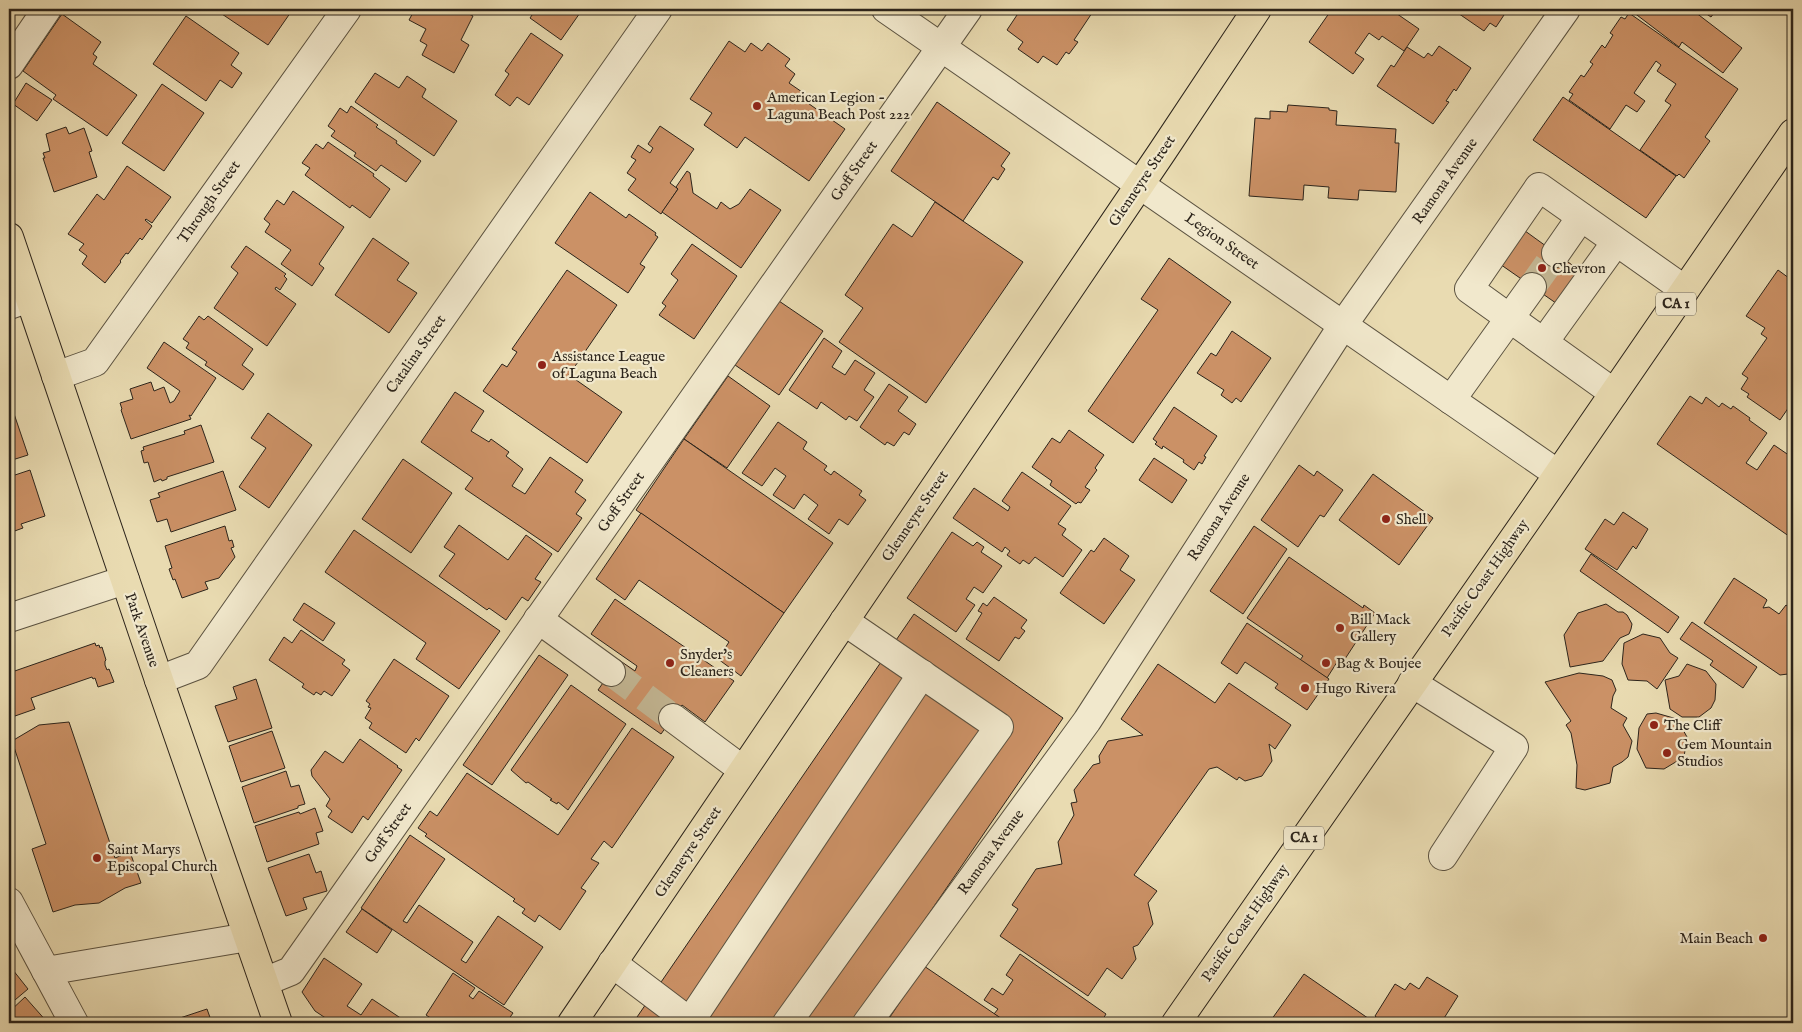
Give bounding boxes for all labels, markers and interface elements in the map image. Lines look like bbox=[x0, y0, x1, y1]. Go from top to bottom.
place label: American Legion - Laguna Beach Post 222 bbox=[766, 88, 910, 124]
marker: American Legion - Laguna Beach Post 222 bbox=[751, 100, 763, 112]
street label: Glenneyre Street bbox=[1104, 132, 1180, 230]
street label: Ramona Avenue bbox=[1408, 134, 1482, 228]
street label: Goff Street bbox=[826, 137, 882, 205]
street label: Through Street bbox=[173, 157, 245, 247]
street label: Legion Street bbox=[1181, 208, 1263, 274]
place label: Chevron bbox=[1552, 259, 1606, 278]
marker: Chevron bbox=[1536, 262, 1548, 274]
road number: CA 1 bbox=[1656, 292, 1696, 316]
street label: Catalina Street bbox=[382, 311, 450, 397]
place label: Assistance League of Laguna Beach bbox=[551, 347, 665, 383]
marker: Assistance League of Laguna Beach bbox=[536, 359, 548, 371]
street label: Glenneyre Street bbox=[877, 467, 953, 565]
street label: Goff Street bbox=[593, 468, 649, 536]
street label: Ramona Avenue bbox=[1184, 469, 1255, 565]
place label: Shell bbox=[1396, 510, 1428, 529]
marker: Shell bbox=[1380, 513, 1392, 525]
street label: Pacific Coast Highway bbox=[1437, 515, 1533, 641]
street label: Park Avenue bbox=[120, 590, 164, 670]
place label: Bill Mack Gallery bbox=[1350, 610, 1411, 646]
marker: Bill Mack Gallery bbox=[1334, 622, 1346, 634]
place label: Snyder's Cleaners bbox=[680, 645, 734, 681]
place label: Bag & Boujee bbox=[1336, 654, 1422, 673]
marker: Snyder's Cleaners bbox=[664, 657, 676, 669]
marker: Bag & Boujee bbox=[1320, 657, 1332, 669]
place label: Hugo Rivera bbox=[1315, 679, 1396, 698]
marker: Hugo Rivera bbox=[1299, 682, 1311, 694]
place label: The Cliff bbox=[1664, 716, 1723, 735]
marker: The Cliff bbox=[1648, 719, 1660, 731]
place label: Gem Mountain Studios bbox=[1677, 735, 1772, 771]
marker: Gem Mountain Studios bbox=[1661, 747, 1673, 759]
street label: Goff Street bbox=[360, 799, 416, 867]
street label: Glenneyre Street bbox=[650, 803, 726, 901]
street label: Ramona Avenue bbox=[954, 805, 1028, 898]
road number: CA 1 bbox=[1284, 826, 1324, 850]
place label: Saint Marys Episcopal Church bbox=[107, 840, 218, 876]
marker: Saint Marys Episcopal Church bbox=[91, 852, 103, 864]
street label: Pacific Coast Highway bbox=[1197, 860, 1293, 986]
place label: Main Beach bbox=[1679, 929, 1753, 948]
marker: Main Beach bbox=[1757, 932, 1769, 944]

